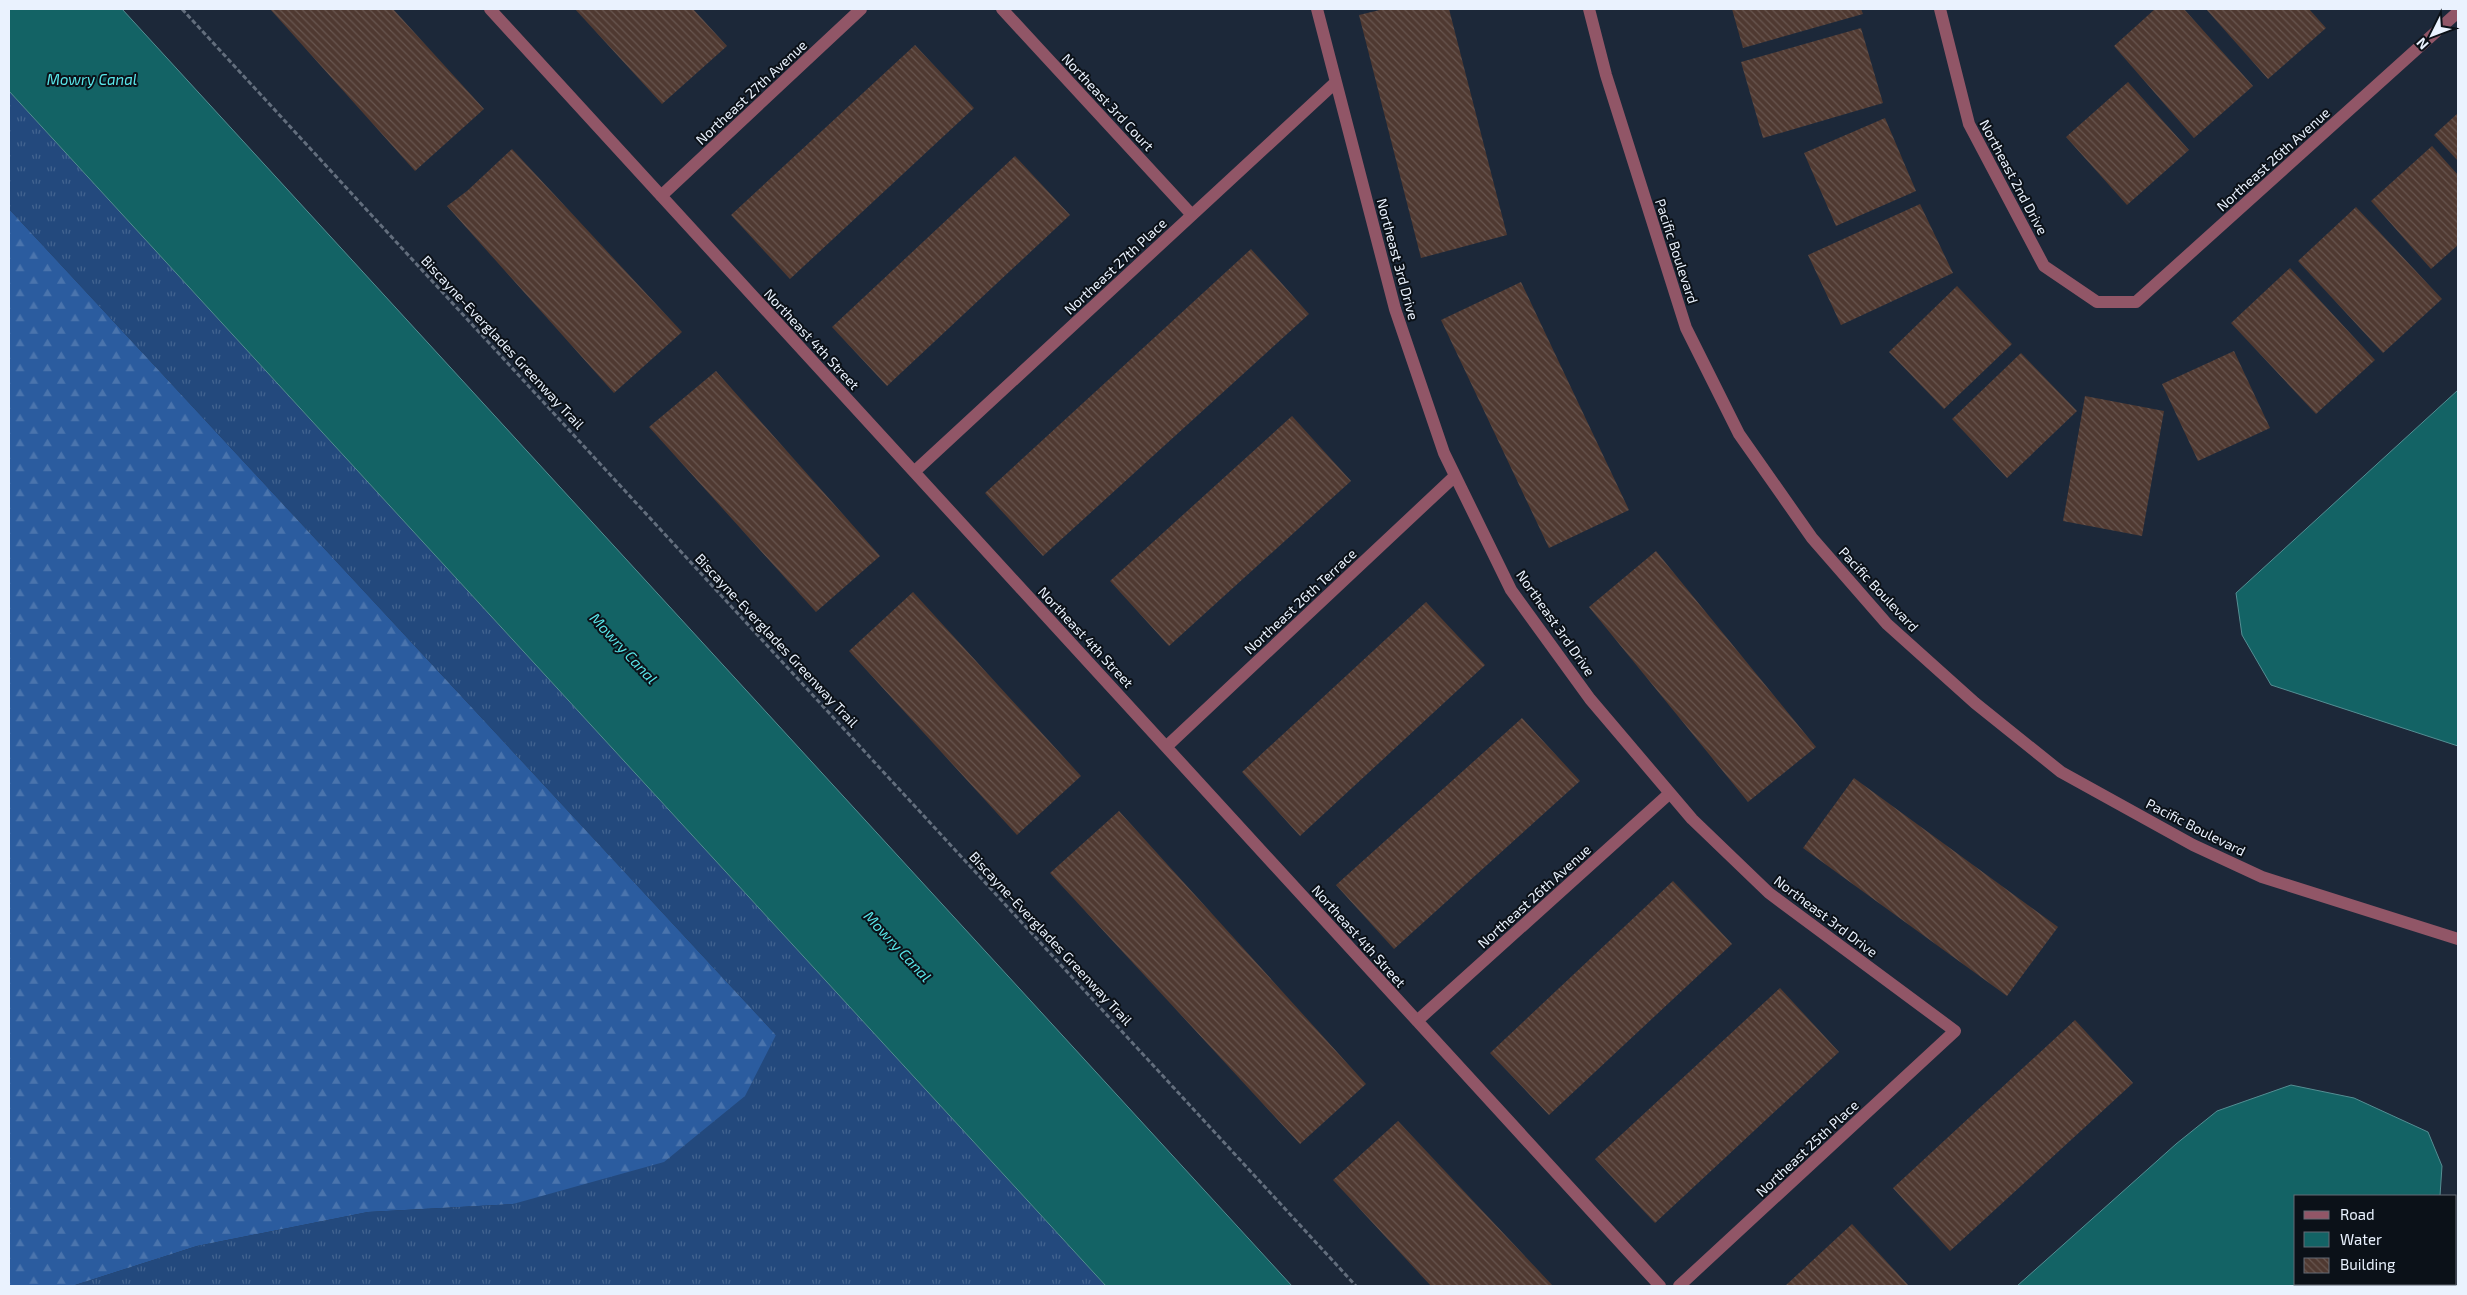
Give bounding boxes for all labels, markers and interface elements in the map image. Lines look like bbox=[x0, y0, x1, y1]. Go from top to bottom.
north arrow bbox=[2407, 10, 2457, 60]
text: N bbox=[2412, 35, 2432, 53]
street label: Northeast 27th Avenue bbox=[692, 36, 810, 148]
street label: Northeast 3rd Court bbox=[1058, 50, 1158, 154]
water label: Mowry Canal bbox=[47, 70, 137, 89]
street label: Northeast 26th Avenue bbox=[2213, 104, 2333, 214]
street label: Northeast 2nd Drive bbox=[1976, 116, 2052, 238]
street label: Northeast 3rd Drive bbox=[1374, 196, 1422, 322]
street label: Pacific Boulevard bbox=[1652, 196, 1702, 306]
street label: Northeast 27th Place bbox=[1060, 214, 1170, 318]
street label: Biscayne-Everglades Greenway Trail bbox=[418, 252, 589, 433]
street label: Northeast 4th Street bbox=[761, 285, 863, 393]
street label: Pacific Boulevard bbox=[1835, 543, 1923, 635]
street label: Northeast 26th Terrace bbox=[1240, 545, 1360, 657]
street label: Biscayne-Everglades Greenway Trail bbox=[692, 550, 863, 731]
street label: Northeast 3rd Drive bbox=[1513, 567, 1599, 679]
street label: Northeast 4th Street bbox=[1035, 583, 1137, 691]
water label: Mowry Canal bbox=[586, 609, 661, 688]
street label: Pacific Boulevard bbox=[2143, 795, 2249, 859]
street label: Northeast 26th Avenue bbox=[1474, 841, 1594, 951]
street label: Biscayne-Everglades Greenway Trail bbox=[966, 848, 1137, 1029]
street label: Northeast 3rd Drive bbox=[1771, 871, 1881, 961]
street label: Northeast 4th Street bbox=[1309, 881, 1409, 991]
water label: Mowry Canal bbox=[860, 907, 935, 986]
street label: Northeast 25th Place bbox=[1752, 1096, 1862, 1200]
legend bbox=[2294, 1195, 2457, 1285]
text: Road bbox=[2340, 1205, 2375, 1223]
text: Water bbox=[2340, 1230, 2382, 1248]
text: Building bbox=[2340, 1255, 2396, 1273]

